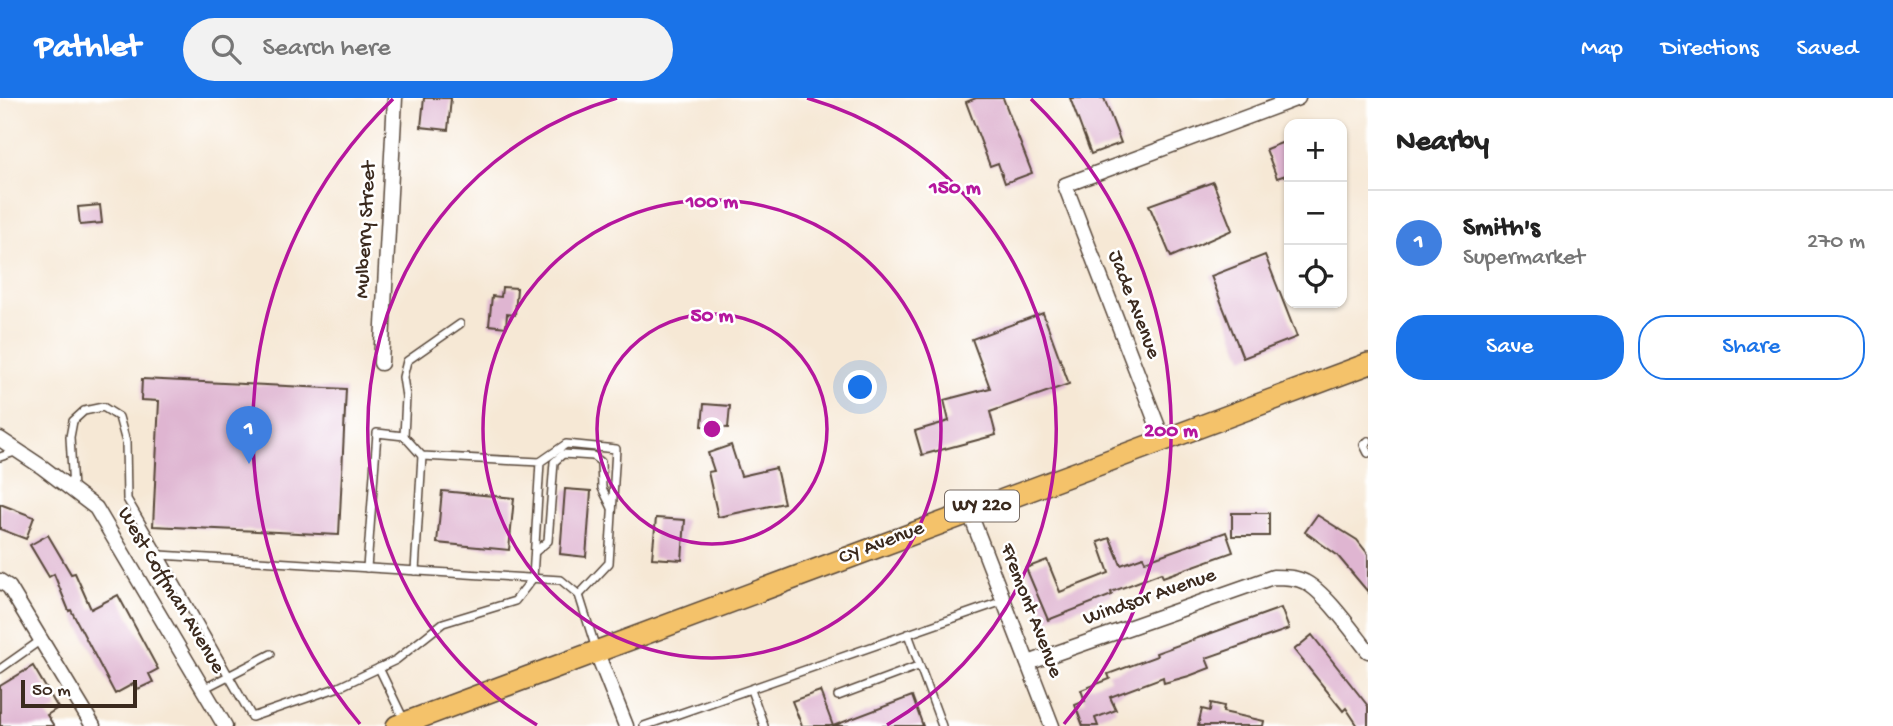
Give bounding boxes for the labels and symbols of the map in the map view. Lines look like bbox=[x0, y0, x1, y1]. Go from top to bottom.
street label: Mulberry Street bbox=[351, 158, 383, 299]
text: 150 m bbox=[928, 177, 981, 202]
text: 100 m bbox=[685, 191, 738, 216]
street label: Jade Avenue bbox=[1101, 247, 1166, 364]
text: 50 m bbox=[691, 305, 734, 330]
your location bbox=[843, 370, 877, 404]
pin: 1 bbox=[226, 406, 272, 464]
centre of rings bbox=[700, 417, 724, 441]
text: 200 m bbox=[1144, 420, 1198, 445]
road number: WY 220 bbox=[945, 490, 1019, 522]
street label: West Coffman Avenue bbox=[110, 503, 230, 680]
street label: CY Avenue bbox=[836, 516, 929, 572]
street label: Fremont Avenue bbox=[993, 540, 1067, 683]
street label: Windsor Avenue bbox=[1080, 563, 1221, 632]
scale bar bbox=[21, 677, 136, 709]

